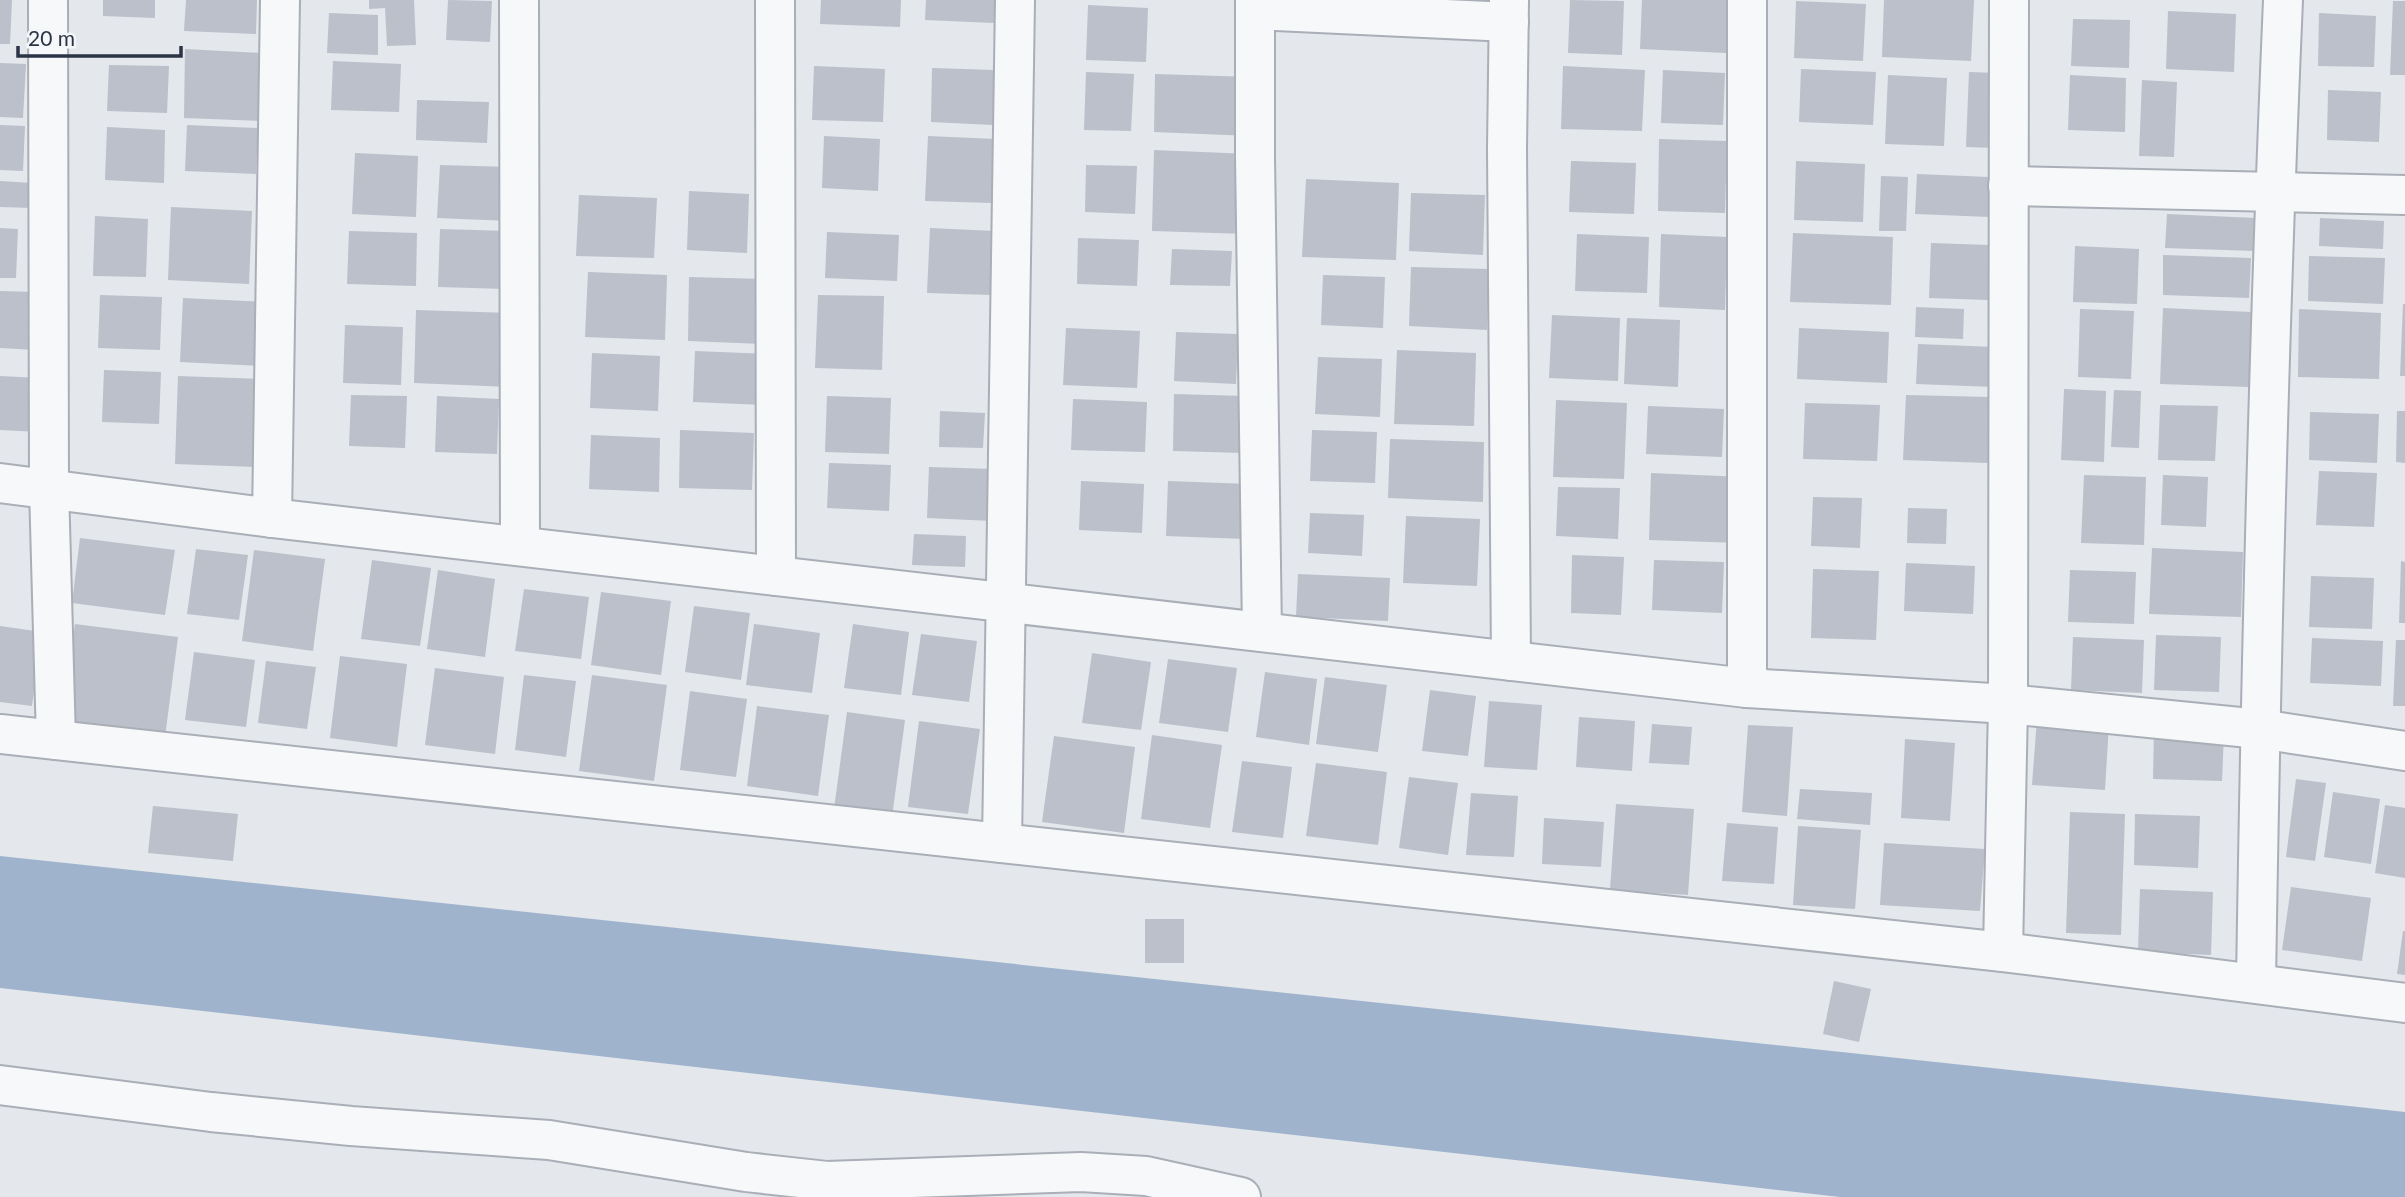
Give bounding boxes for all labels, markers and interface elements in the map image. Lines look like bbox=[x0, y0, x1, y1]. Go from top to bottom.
scale bar bbox=[18, 14, 180, 58]
text: 20 m bbox=[28, 25, 75, 50]

